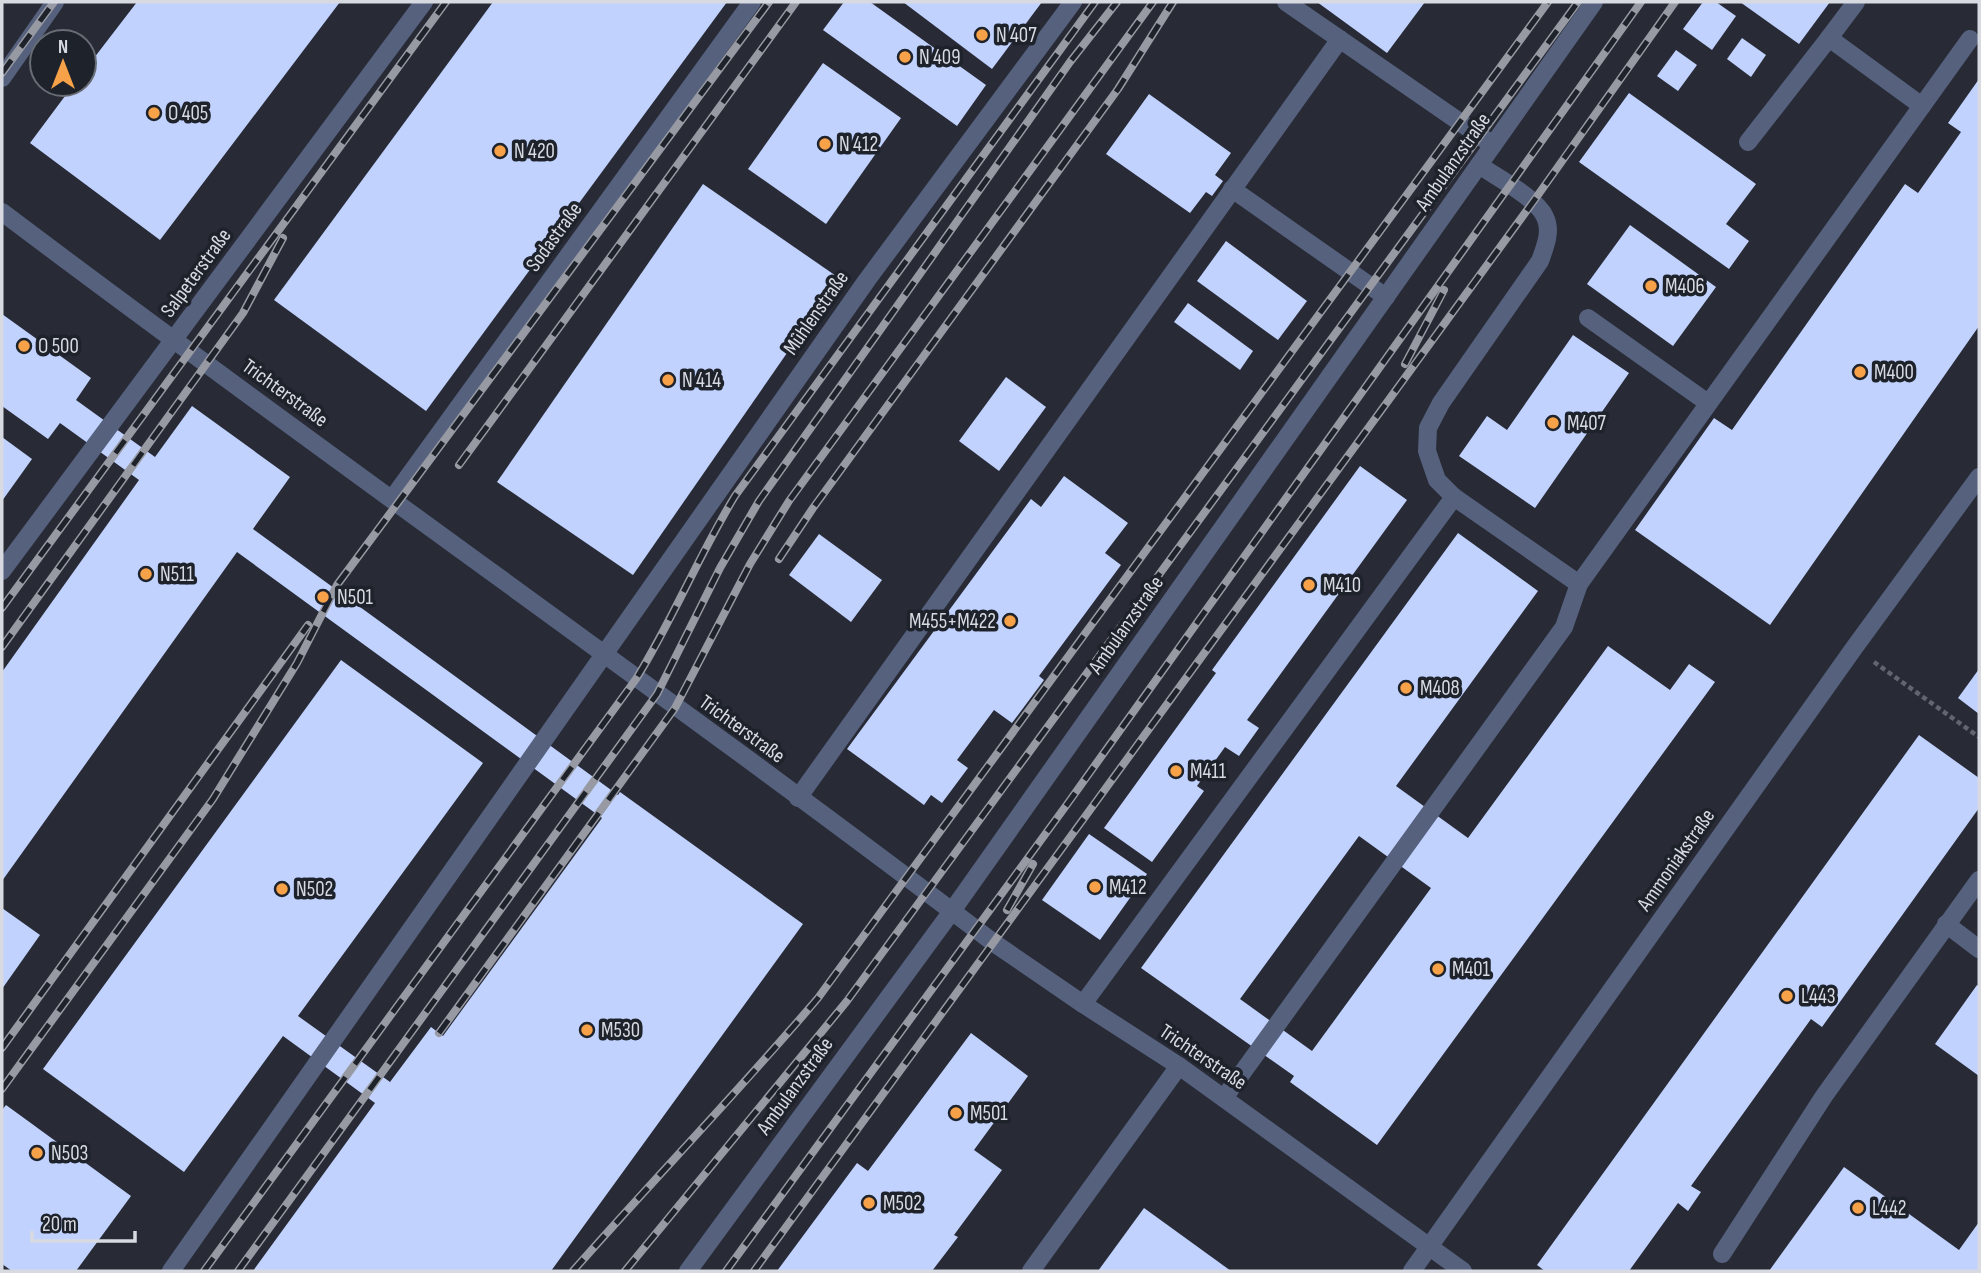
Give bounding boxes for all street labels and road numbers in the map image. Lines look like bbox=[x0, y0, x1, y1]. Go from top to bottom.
street label: Ambulanzstraße bbox=[1410, 108, 1496, 217]
street label: Sodastraße bbox=[521, 197, 587, 277]
street label: Salpeterstraße bbox=[155, 224, 237, 322]
street label: Mühlenstraße bbox=[778, 266, 854, 360]
street label: Trichterstraße bbox=[237, 354, 333, 432]
street label: Ambulanzstraße bbox=[1083, 571, 1169, 680]
street label: Trichterstraße bbox=[694, 690, 790, 768]
street label: Ammoniakstraße bbox=[1631, 804, 1720, 917]
street label: Trichterstraße bbox=[1155, 1019, 1251, 1095]
street label: Ambulanzstraße bbox=[751, 1033, 839, 1140]

